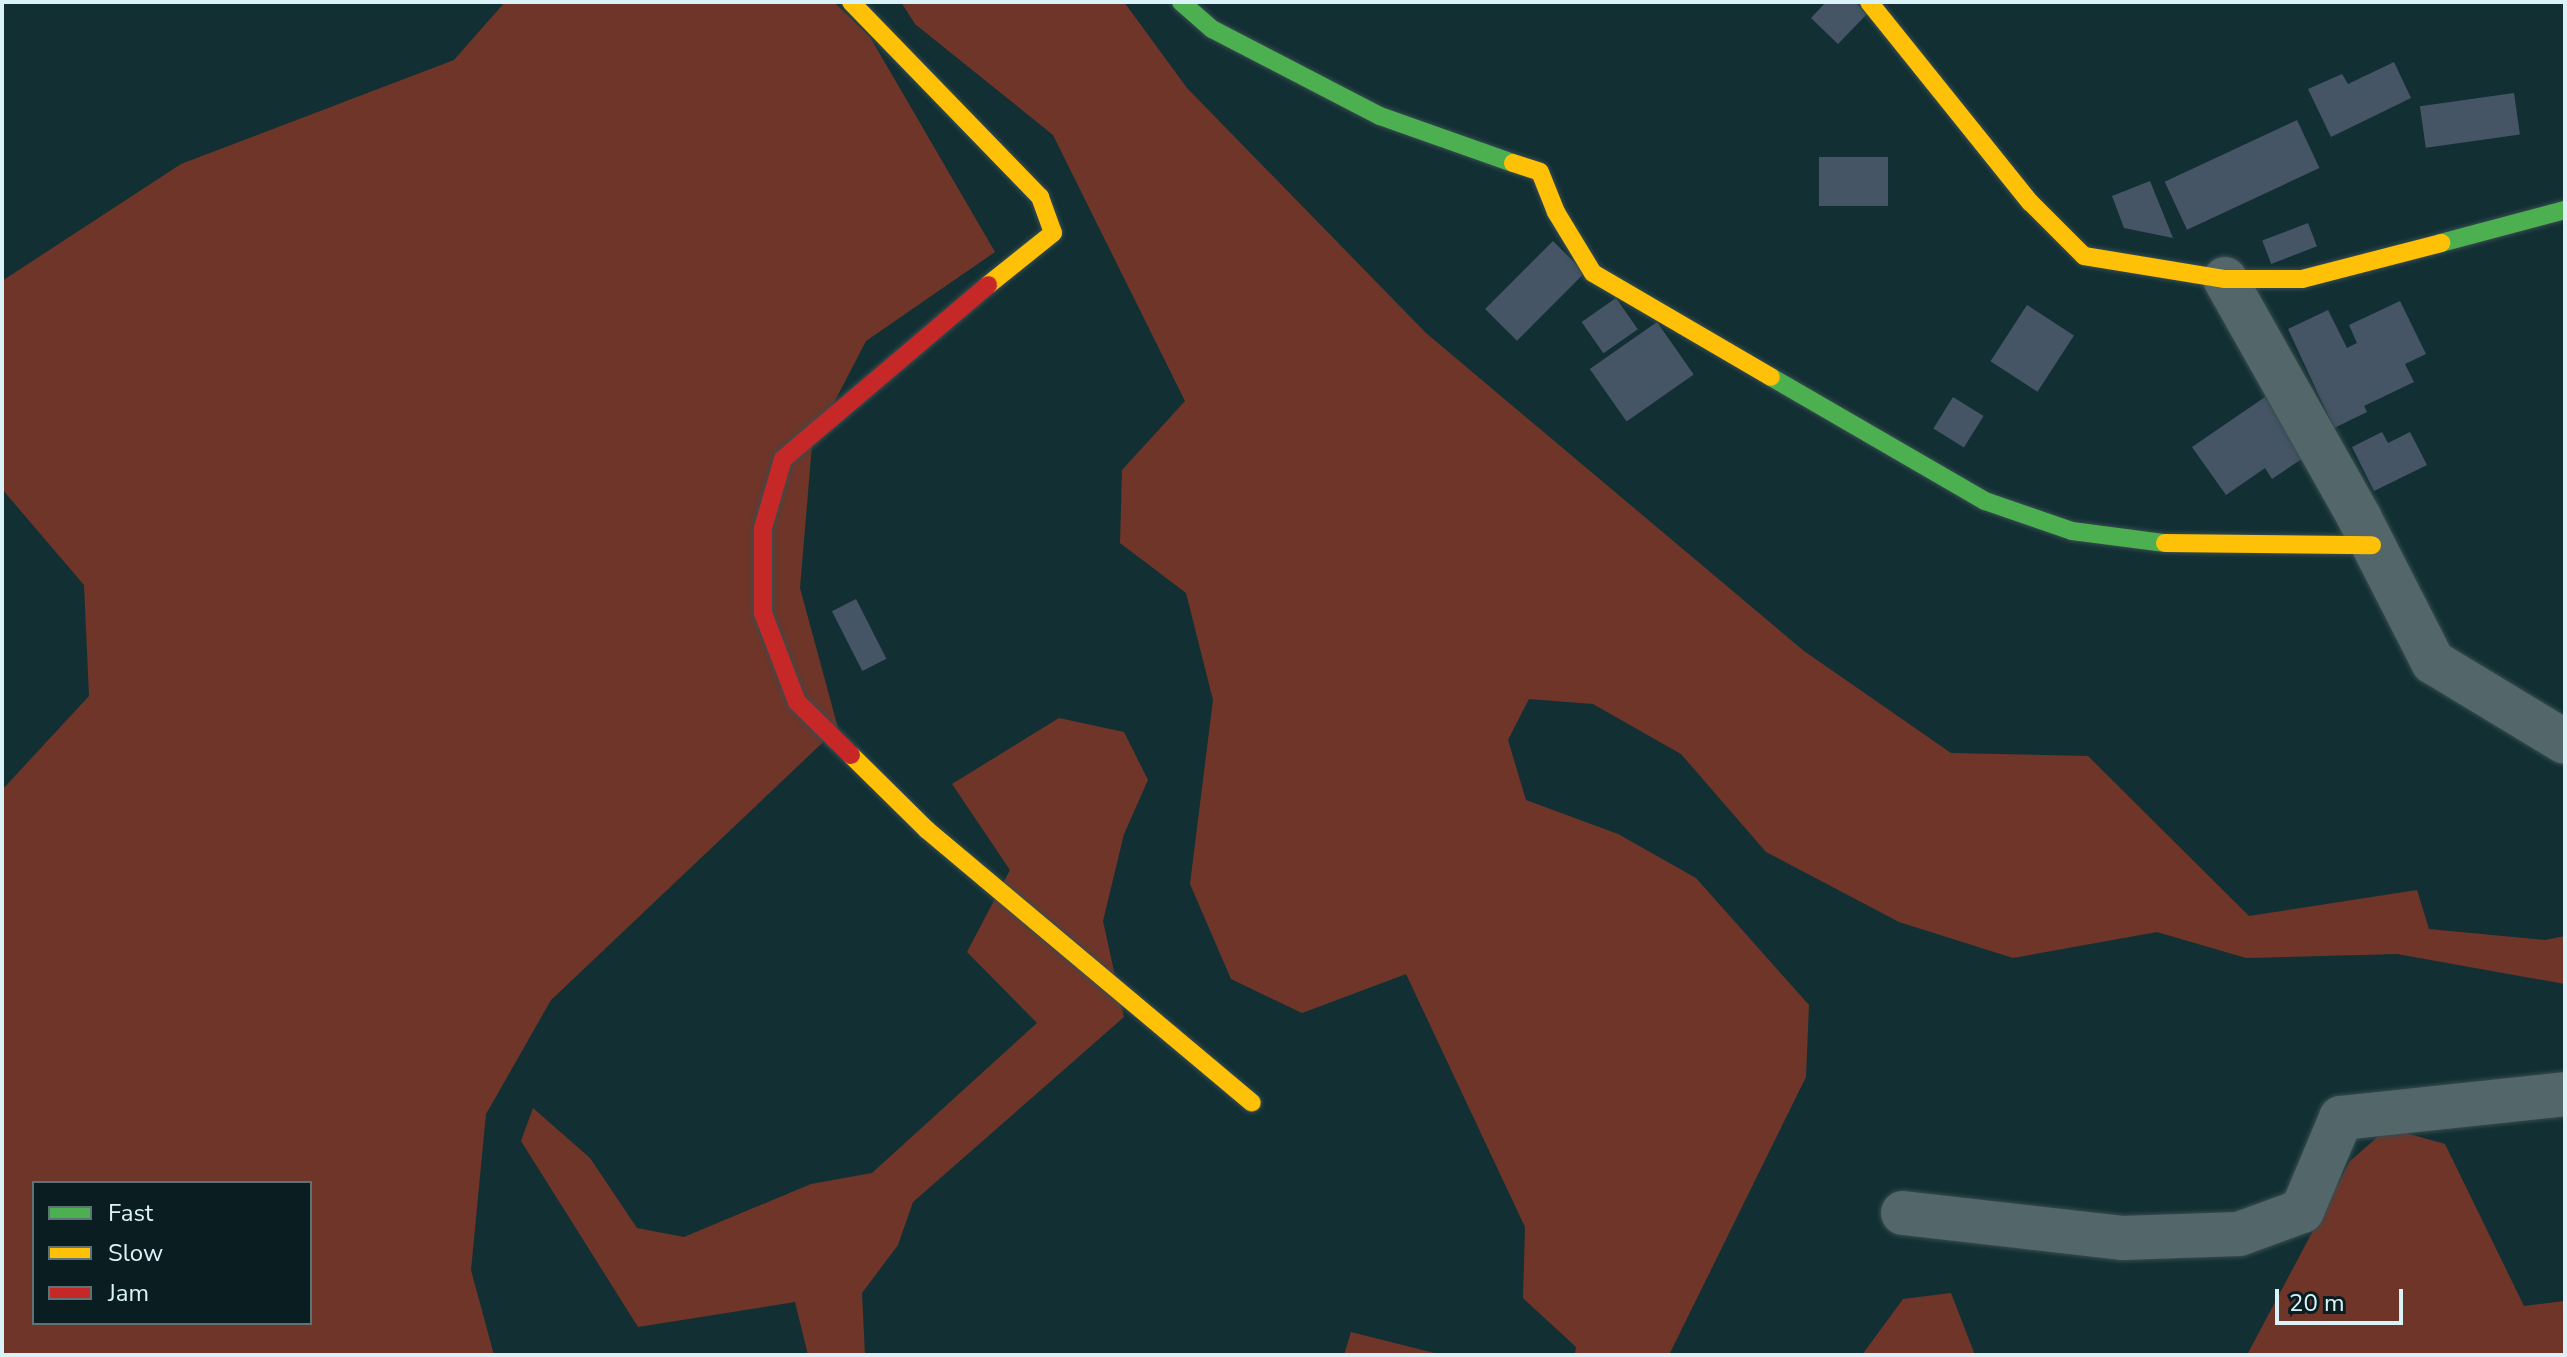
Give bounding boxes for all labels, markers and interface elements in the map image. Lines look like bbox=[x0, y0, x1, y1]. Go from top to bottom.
legend bbox=[32, 1181, 312, 1325]
text: Fast bbox=[108, 1197, 153, 1229]
text: Slow bbox=[108, 1237, 163, 1269]
scale bar bbox=[2279, 1273, 2407, 1323]
text: Jam bbox=[108, 1277, 149, 1309]
text: 20 m bbox=[2289, 1287, 2345, 1319]

